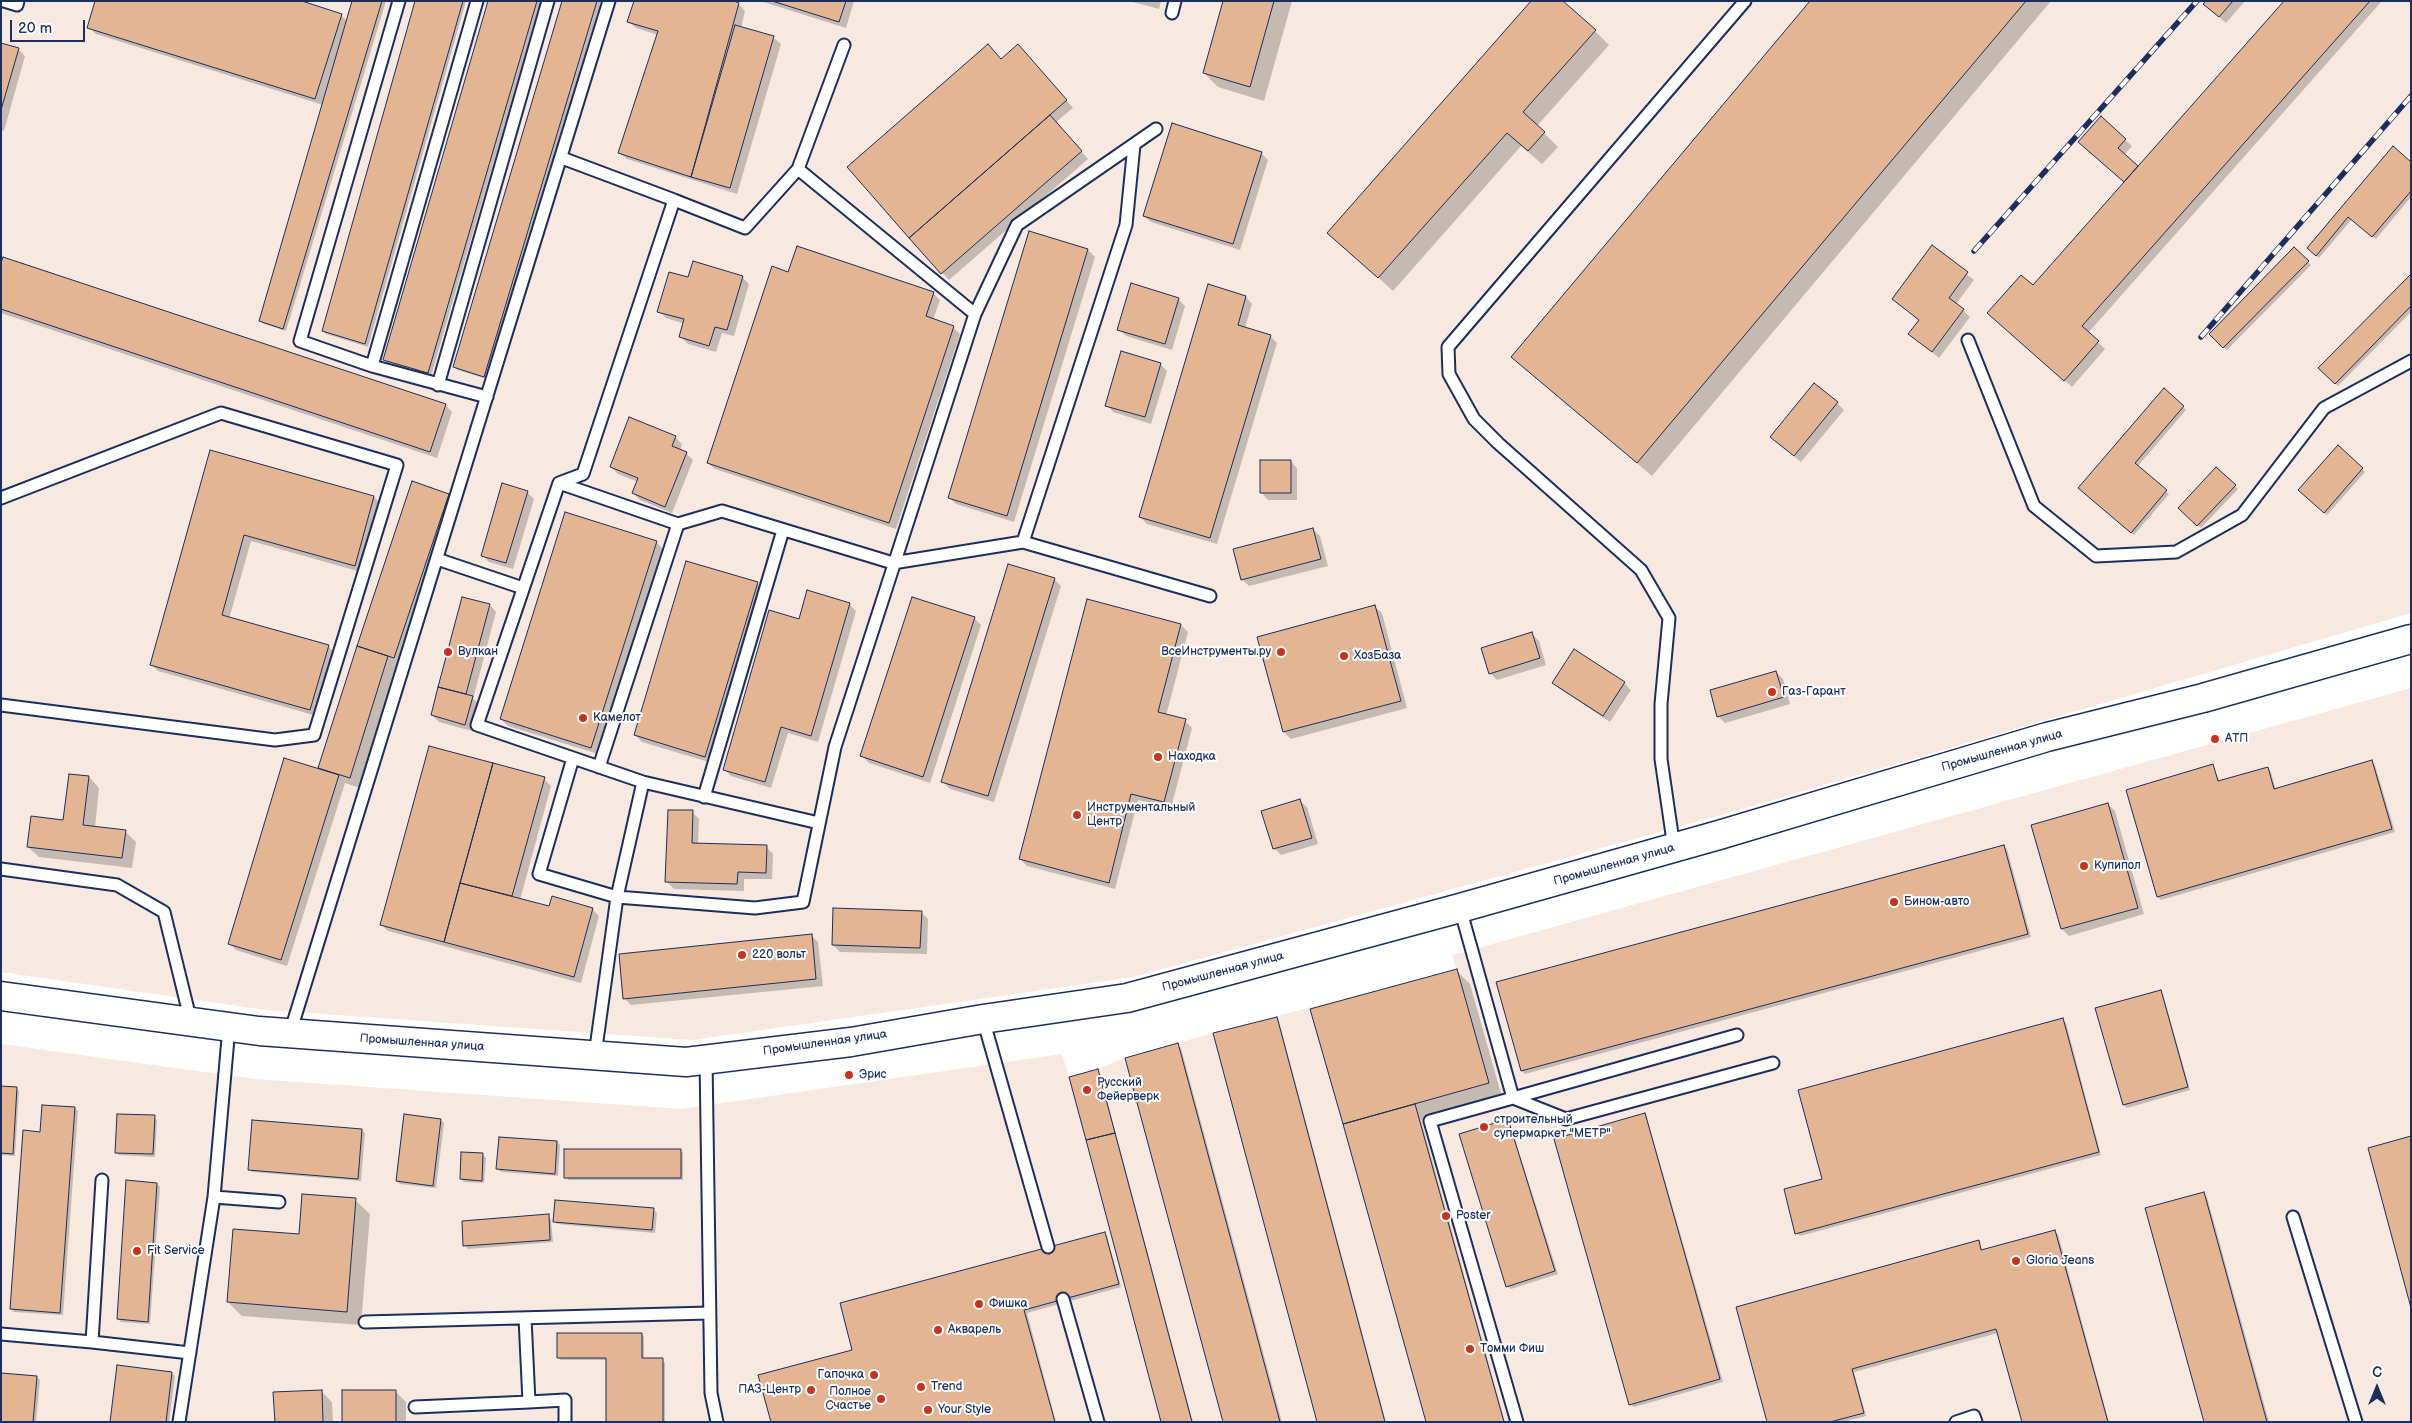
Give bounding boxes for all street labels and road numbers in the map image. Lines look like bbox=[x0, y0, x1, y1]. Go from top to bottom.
street label: Промышленная улица bbox=[1940, 727, 2064, 775]
street label: Промышленная улица bbox=[1552, 841, 1676, 889]
street label: Промышленная улица bbox=[1161, 949, 1285, 995]
street label: Промышленная улица bbox=[762, 1027, 888, 1059]
street label: Промышленная улица bbox=[359, 1031, 485, 1055]

